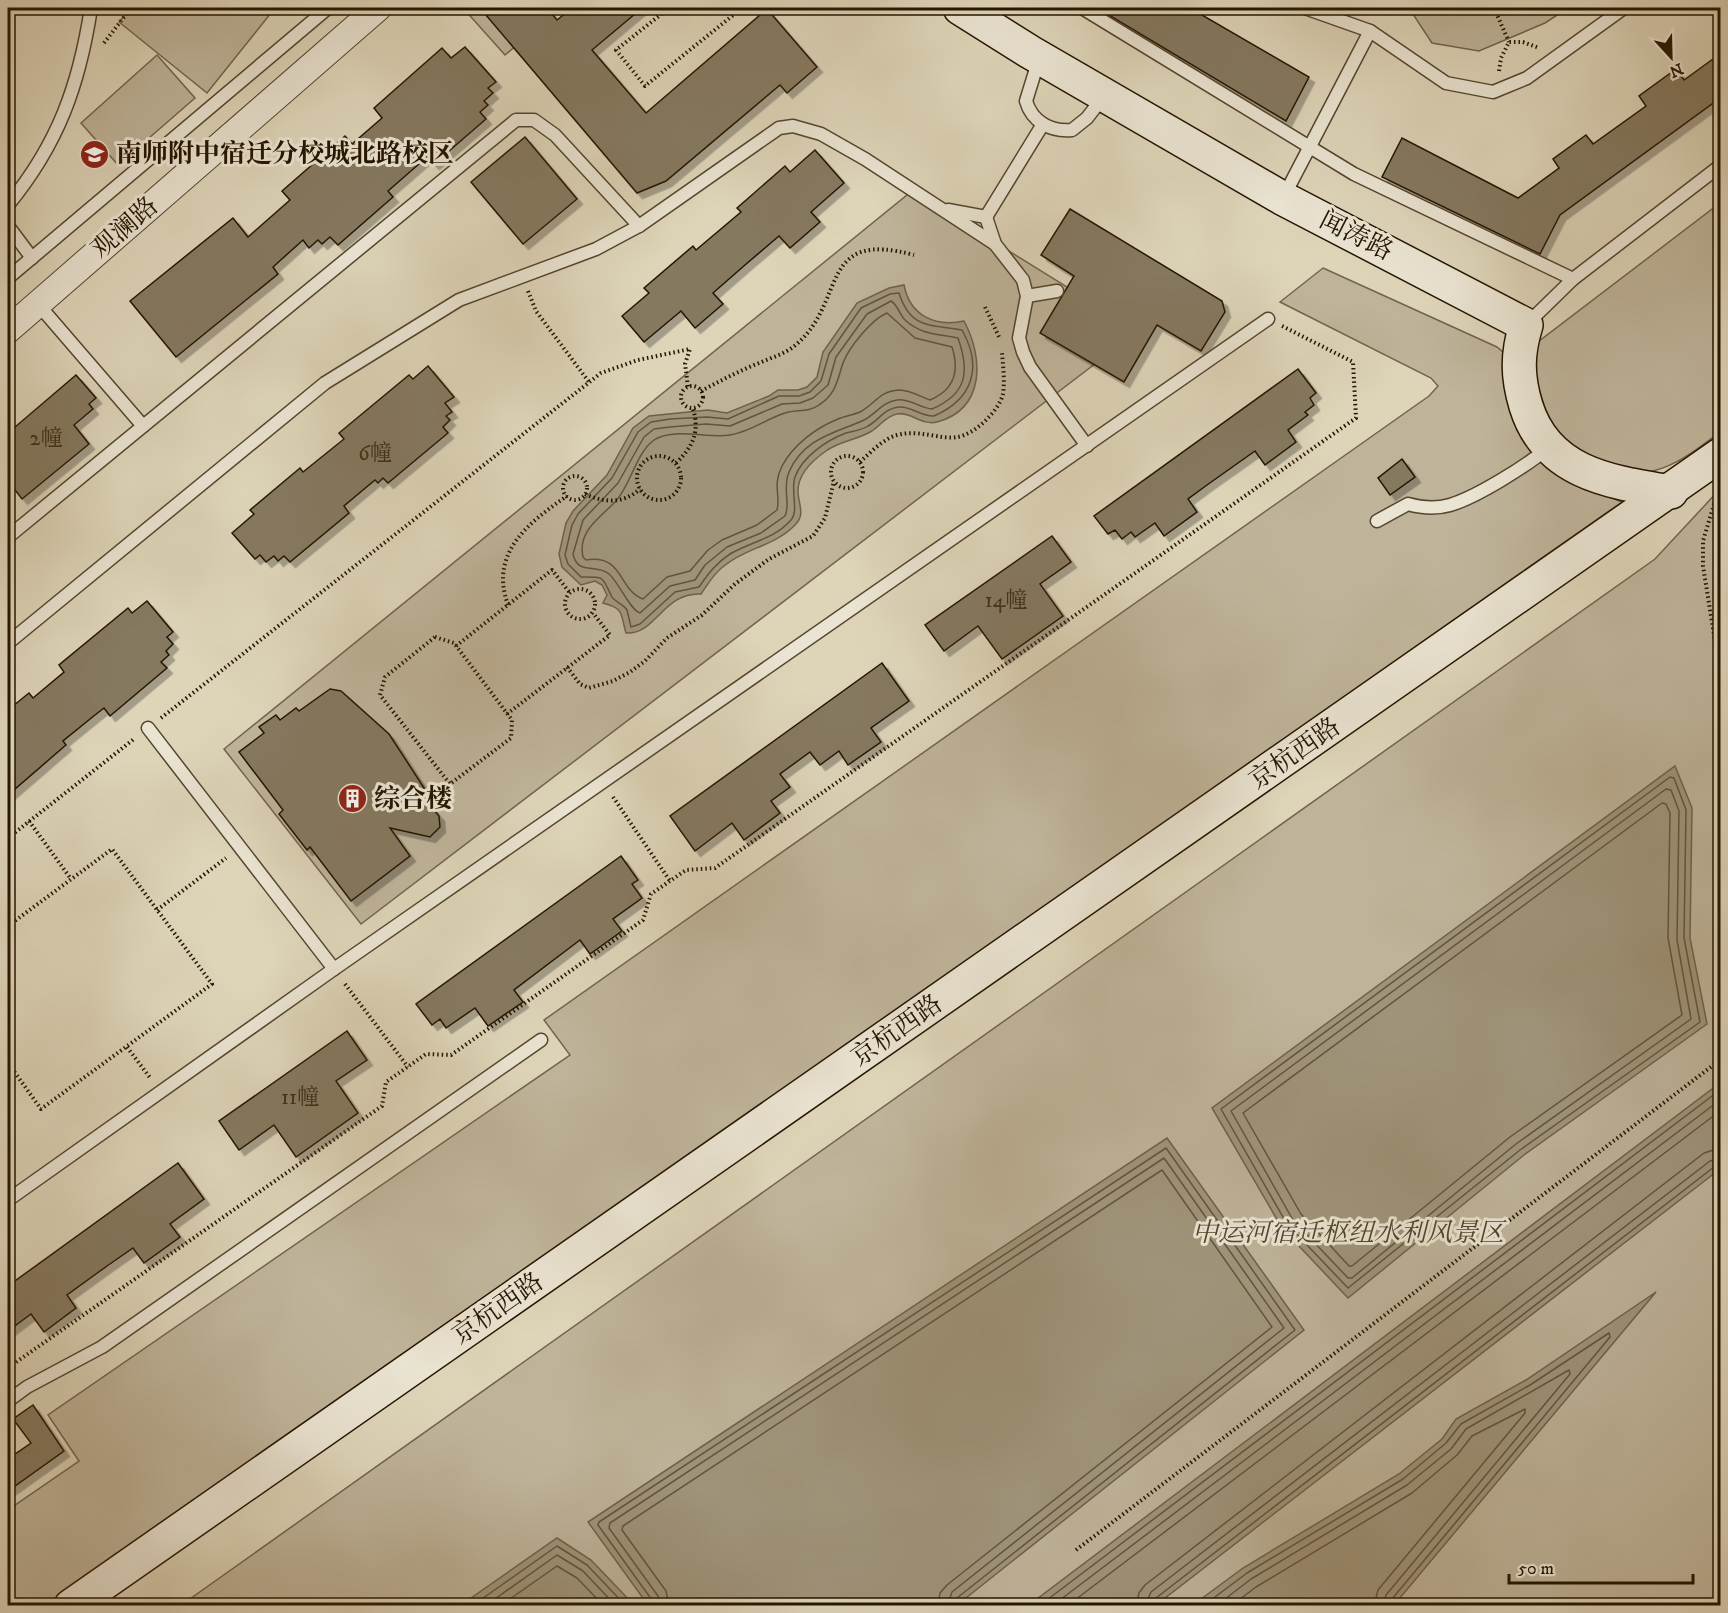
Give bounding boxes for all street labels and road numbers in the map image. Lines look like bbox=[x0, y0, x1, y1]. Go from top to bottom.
street label: 观澜路 bbox=[85, 190, 165, 266]
street label: 闻涛路 bbox=[1314, 204, 1398, 268]
street label: 京杭西路 bbox=[1243, 711, 1347, 797]
street label: 京杭西路 bbox=[845, 988, 949, 1074]
street label: 京杭西路 bbox=[446, 1266, 550, 1352]

